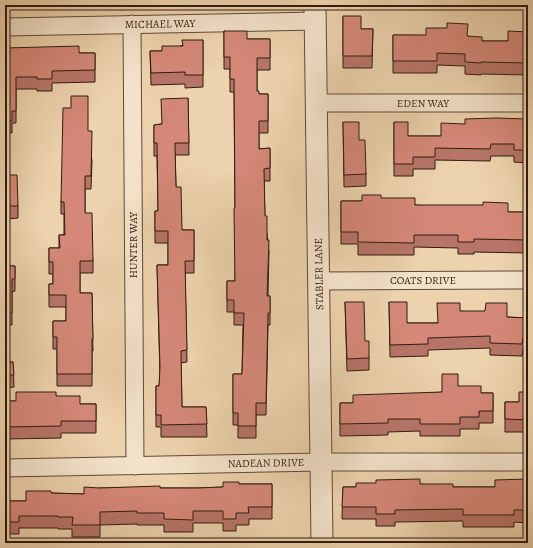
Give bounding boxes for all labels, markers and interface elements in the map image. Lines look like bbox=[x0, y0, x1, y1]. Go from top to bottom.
street label: MICHAEL WAY bbox=[125, 16, 197, 32]
street label: EDEN WAY bbox=[397, 96, 450, 111]
street label: HUNTER WAY bbox=[126, 211, 141, 278]
street label: STABLER LANE bbox=[311, 238, 327, 310]
street label: COATS DRIVE bbox=[390, 273, 456, 288]
street label: NADEAN DRIVE bbox=[228, 455, 304, 471]

